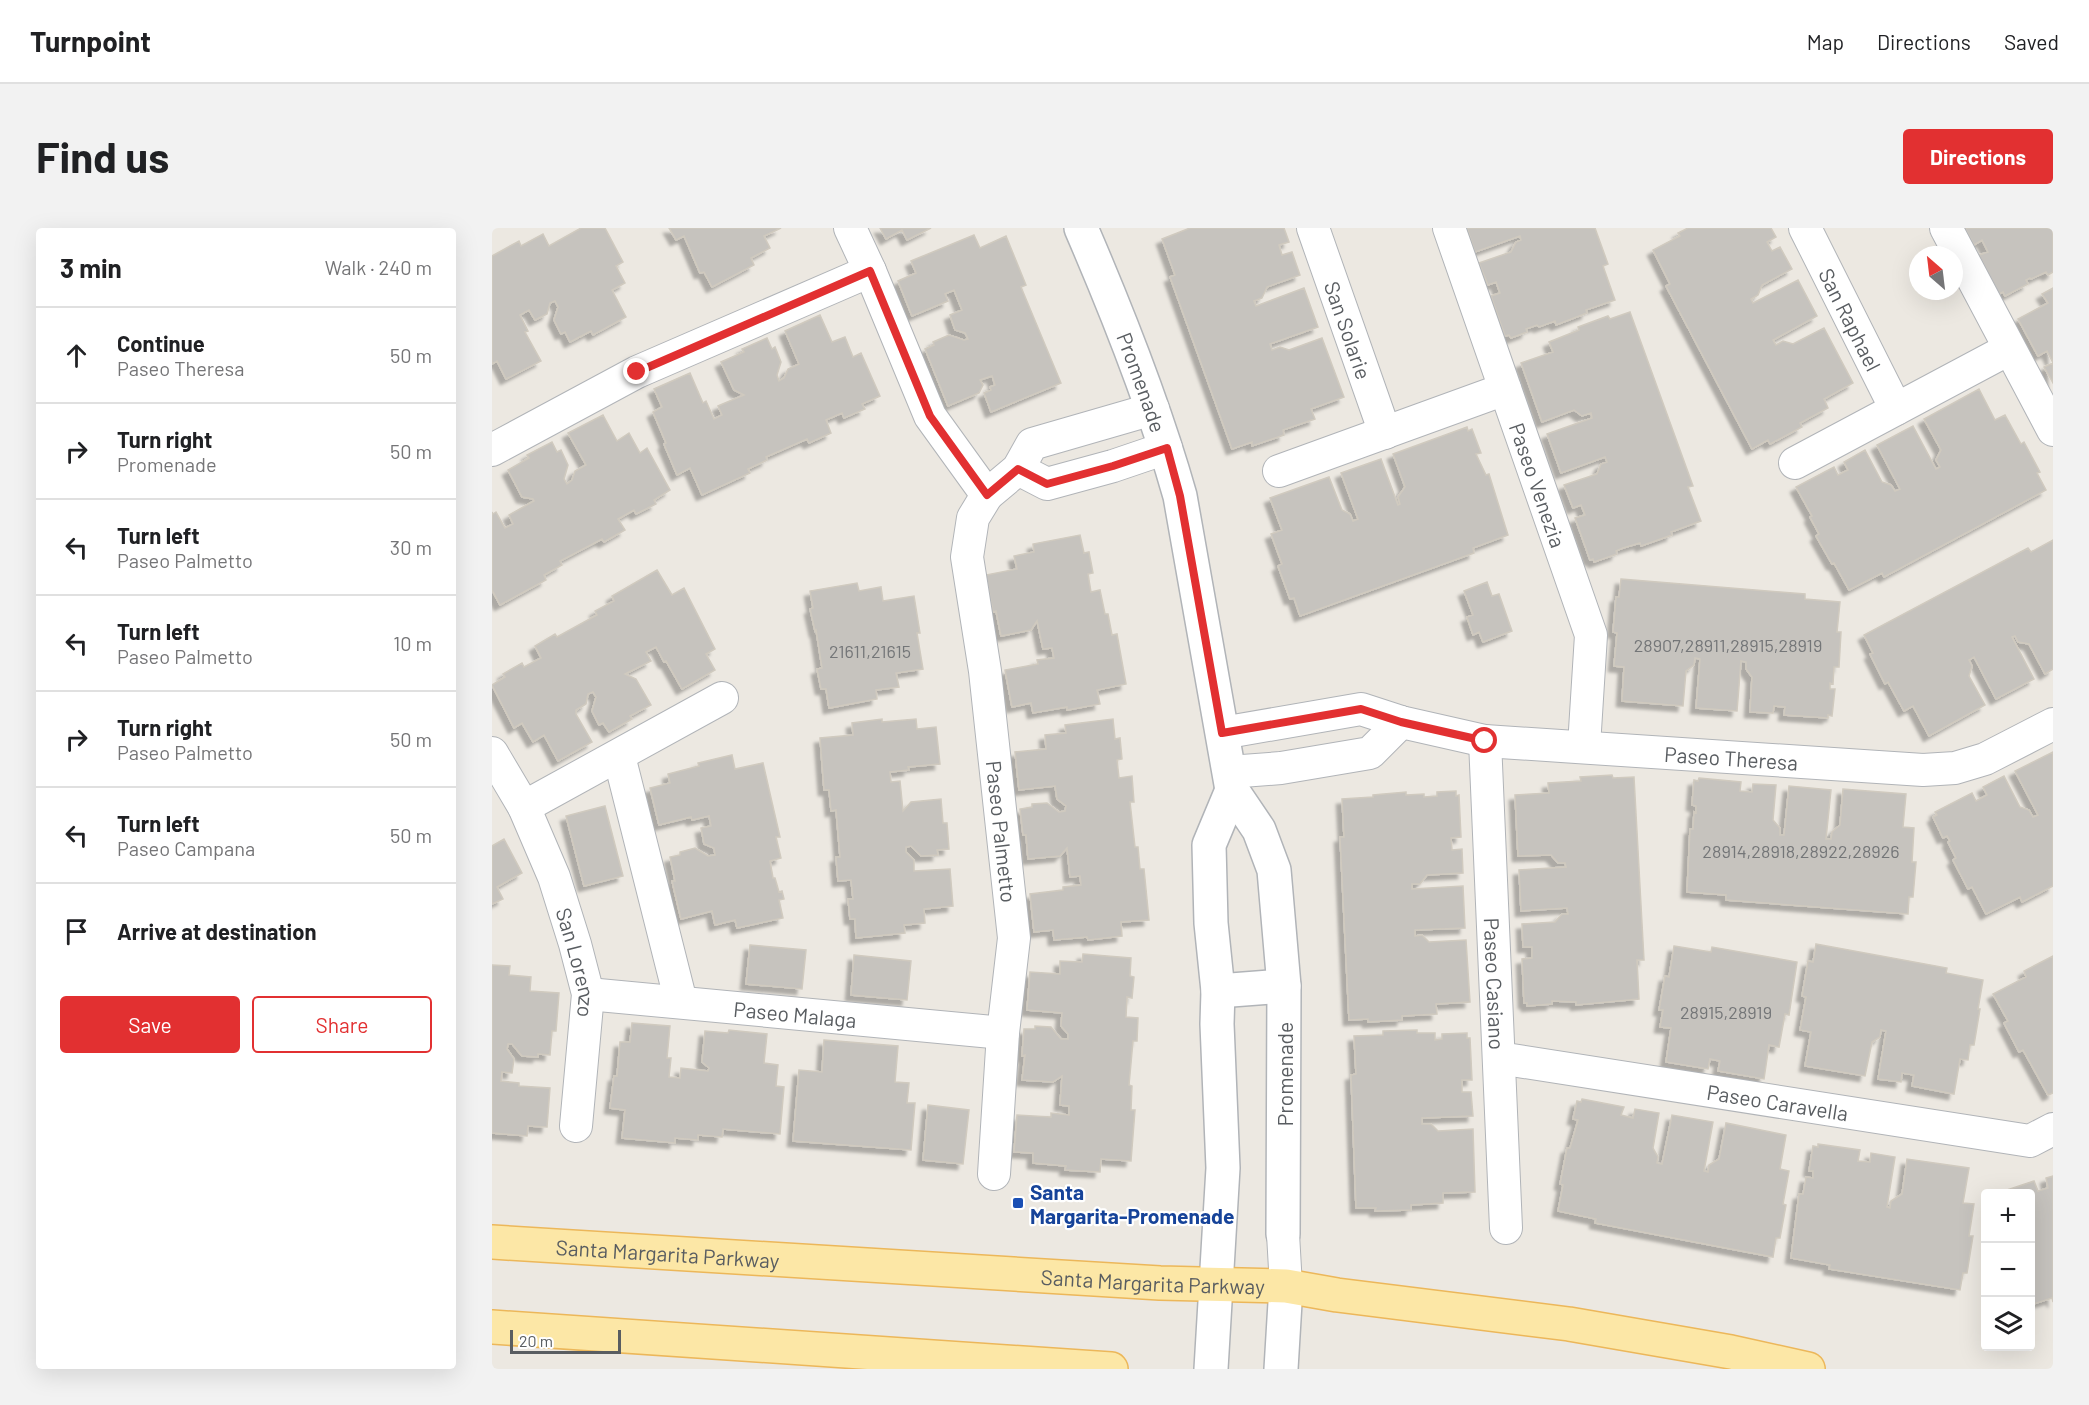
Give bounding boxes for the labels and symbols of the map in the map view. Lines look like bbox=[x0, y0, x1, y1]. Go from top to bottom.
north arrow bbox=[1909, 246, 1963, 300]
street label: San Raphael bbox=[1815, 264, 1887, 375]
street label: San Solarie bbox=[1320, 278, 1377, 382]
street label: Promenade bbox=[1113, 329, 1172, 435]
route end bbox=[623, 358, 649, 384]
street label: Paseo Venezia bbox=[1505, 419, 1572, 551]
house number: 28907,28911,28915,28919 bbox=[1634, 634, 1822, 656]
house number: 21611,21615 bbox=[829, 640, 911, 662]
route start bbox=[1471, 727, 1497, 753]
street label: Paseo Theresa bbox=[1664, 740, 1799, 774]
street label: Paseo Palmetto bbox=[982, 759, 1023, 904]
house number: 28914,28918,28922,28926 bbox=[1702, 840, 1900, 862]
street label: San Lorenzo bbox=[552, 904, 601, 1019]
street label: Paseo Casiano bbox=[1480, 917, 1511, 1050]
street label: Paseo Malaga bbox=[732, 995, 858, 1032]
house number: 28915,28919 bbox=[1680, 1001, 1772, 1023]
street label: Promenade bbox=[1272, 1022, 1297, 1126]
street label: Paseo Caravella bbox=[1705, 1078, 1850, 1125]
place label: Santa Margarita-Promenade bbox=[1030, 1179, 1234, 1228]
marker: Santa Margarita-Promenade bbox=[1011, 1196, 1025, 1210]
street label: Santa Margarita Parkway bbox=[555, 1233, 781, 1272]
street label: Santa Margarita Parkway bbox=[1040, 1263, 1265, 1298]
scale bar bbox=[510, 1327, 621, 1354]

